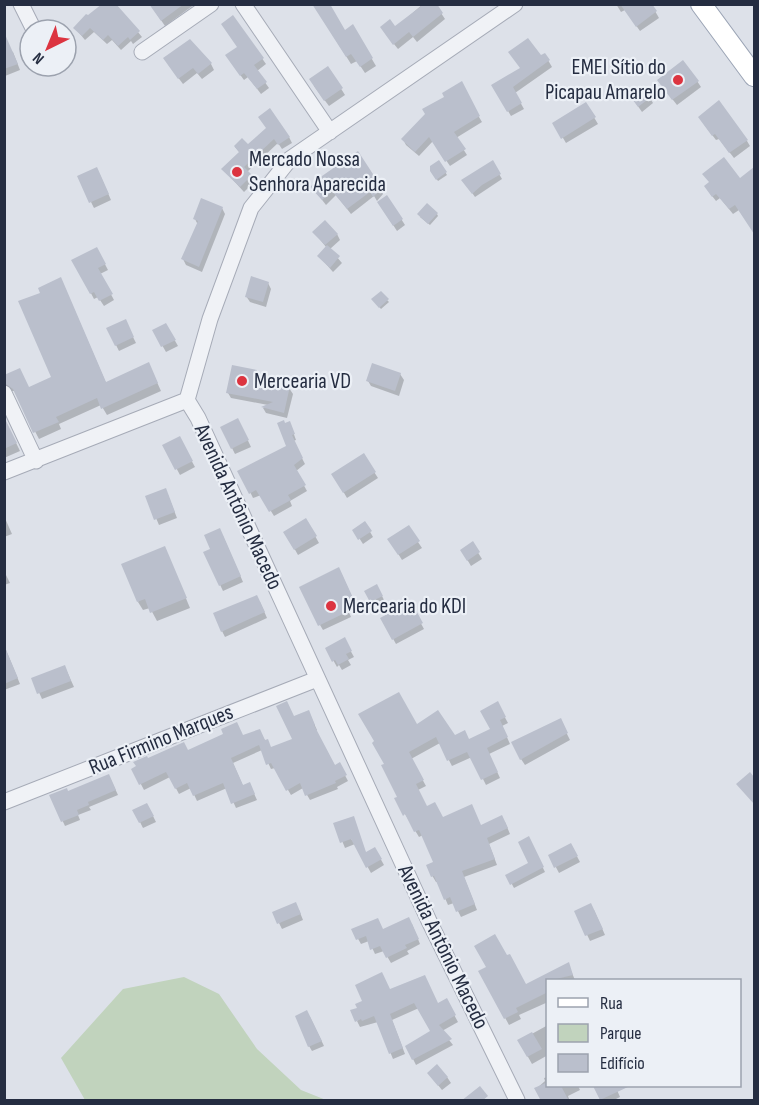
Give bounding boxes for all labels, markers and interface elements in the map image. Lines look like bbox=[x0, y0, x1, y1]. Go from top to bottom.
north arrow bbox=[18, 18, 78, 78]
text: N bbox=[29, 48, 48, 68]
place label: EMEI Sítio do Picapau Amarelo bbox=[545, 54, 666, 106]
marker: EMEI Sítio do Picapau Amarelo bbox=[671, 73, 685, 87]
place label: Mercado Nossa Senhora Aparecida bbox=[249, 146, 386, 198]
marker: Mercado Nossa Senhora Aparecida bbox=[230, 165, 244, 179]
place label: Mercearia VD bbox=[254, 368, 351, 395]
marker: Mercearia VD bbox=[235, 374, 249, 388]
street label: Avenida Antônio Macedo bbox=[187, 419, 288, 594]
place label: Mercearia do KDI bbox=[343, 593, 466, 620]
marker: Mercearia do KDI bbox=[324, 599, 338, 613]
street label: Rua Firmino Marques bbox=[85, 699, 237, 781]
street label: Avenida Antônio Macedo bbox=[391, 859, 494, 1034]
legend bbox=[546, 979, 741, 1087]
text: Rua bbox=[600, 993, 623, 1014]
text: Parque bbox=[600, 1023, 641, 1044]
text: Edifício bbox=[600, 1053, 645, 1074]

